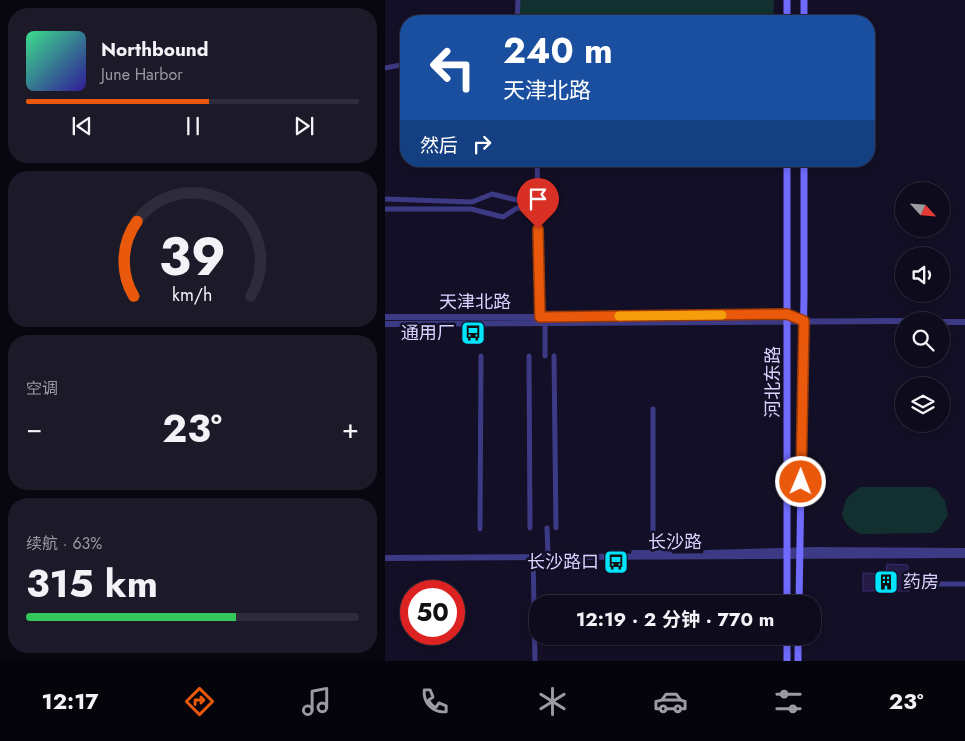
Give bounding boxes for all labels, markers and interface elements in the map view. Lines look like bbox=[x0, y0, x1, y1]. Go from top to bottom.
text: 240 m bbox=[503, 26, 613, 76]
icon: left bbox=[420, 35, 485, 100]
text: Northbound bbox=[101, 36, 208, 63]
text: June Harbor bbox=[101, 63, 183, 86]
text: 天津北路 bbox=[503, 74, 591, 106]
icon: previous bbox=[68, 112, 96, 140]
icon: pause bbox=[179, 112, 207, 140]
icon: next bbox=[290, 112, 318, 140]
icon: right bbox=[468, 130, 496, 158]
text: 然后 bbox=[420, 132, 458, 159]
pin bbox=[517, 178, 559, 229]
north arrow bbox=[895, 182, 950, 238]
map controls bbox=[895, 182, 950, 432]
icon: arrive bbox=[524, 185, 552, 213]
text: 39 bbox=[159, 219, 226, 295]
button: sound bbox=[895, 247, 950, 302]
text: km/h bbox=[172, 282, 213, 308]
street label: 天津北路 bbox=[439, 289, 511, 315]
button: search bbox=[895, 312, 950, 367]
place label: 通用厂 bbox=[401, 320, 455, 346]
bus stop icon: 通用厂 bbox=[460, 320, 486, 346]
street label: 河北东路 bbox=[760, 346, 786, 418]
text: 空调 bbox=[26, 377, 58, 400]
button: layers bbox=[895, 377, 950, 432]
text: 23° bbox=[162, 401, 222, 456]
text: − bbox=[26, 408, 43, 449]
text: + bbox=[342, 408, 359, 449]
position arrow bbox=[774, 455, 826, 507]
street label: 长沙路 bbox=[648, 529, 702, 555]
text: 续航 · 63% bbox=[26, 532, 102, 555]
place label: 长沙路口 bbox=[527, 549, 599, 575]
bus stop icon: 长沙路口 bbox=[603, 549, 629, 575]
text: 315 km bbox=[26, 556, 158, 611]
building icon: 药房 bbox=[873, 569, 899, 595]
place label: 药房 bbox=[903, 569, 939, 595]
speed limit sign: 50 bbox=[400, 580, 465, 645]
text: 12:19 · 2 分钟 · 770 m bbox=[576, 606, 774, 633]
icon: directions bbox=[182, 684, 217, 719]
icon: music bbox=[299, 684, 334, 719]
icon: phone bbox=[417, 684, 452, 719]
icon: climate bbox=[535, 684, 570, 719]
icon: car bbox=[653, 684, 688, 719]
icon: filters bbox=[771, 684, 806, 719]
text: 12:17 bbox=[41, 685, 99, 717]
text: 23° bbox=[889, 685, 924, 717]

